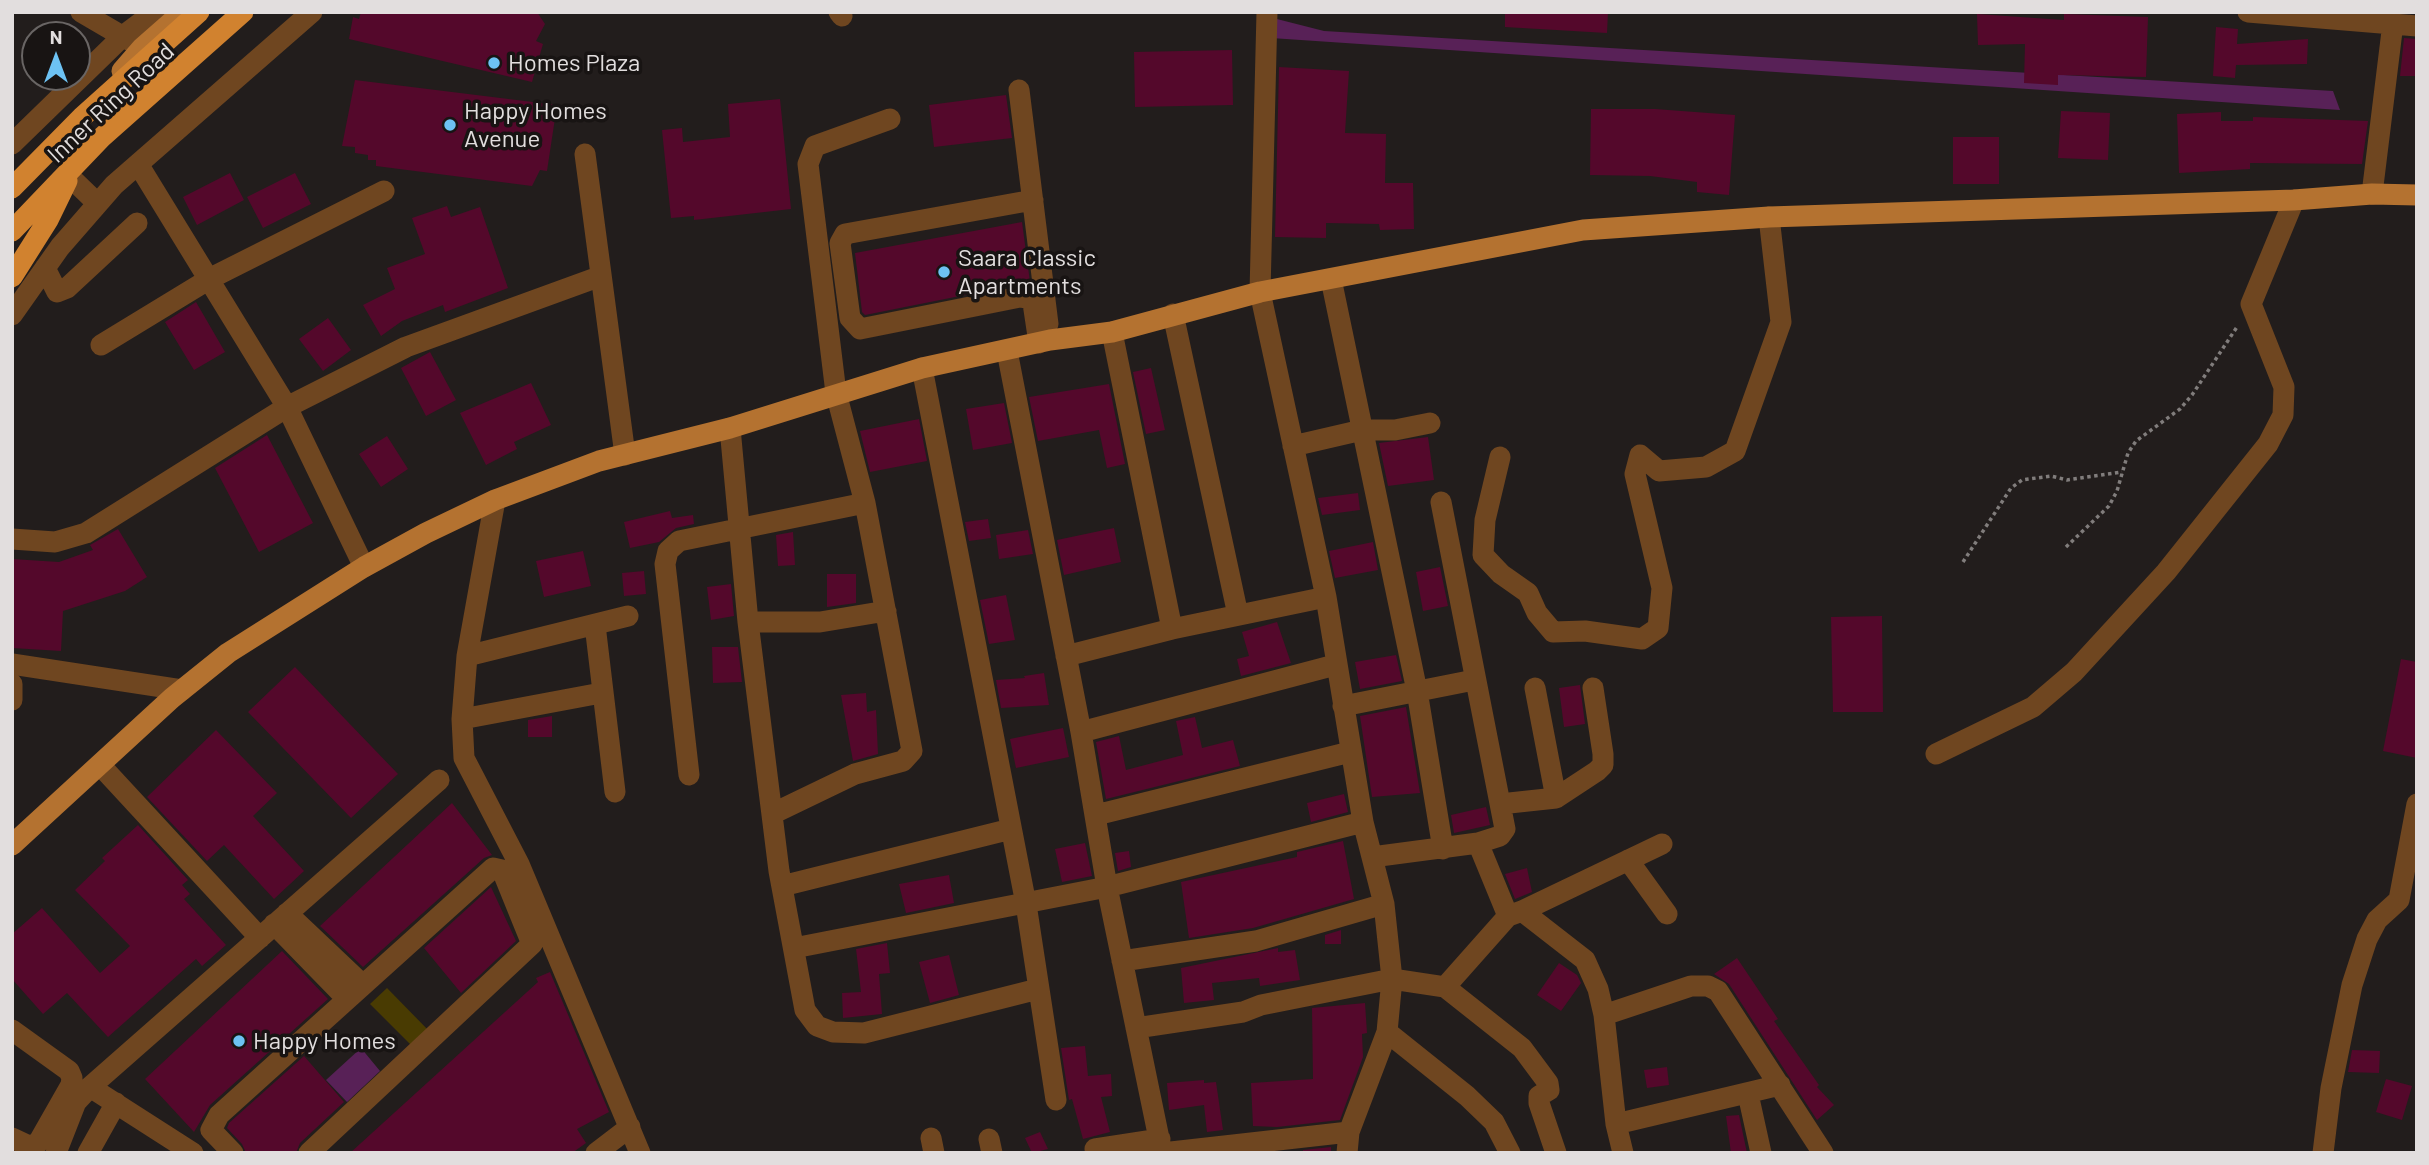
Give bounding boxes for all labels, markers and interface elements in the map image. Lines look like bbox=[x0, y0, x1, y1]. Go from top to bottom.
north arrow bbox=[21, 21, 91, 91]
text: N bbox=[50, 25, 62, 48]
street label: Inner Ring Road bbox=[42, 37, 180, 169]
place label: Homes Plaza bbox=[508, 49, 640, 77]
marker: Homes Plaza bbox=[486, 55, 502, 71]
place label: Happy Homes Avenue bbox=[464, 97, 607, 153]
marker: Happy Homes Avenue bbox=[442, 117, 458, 133]
place label: Saara Classic Apartments bbox=[958, 244, 1096, 300]
marker: Saara Classic Apartments bbox=[936, 264, 952, 280]
place label: Happy Homes bbox=[253, 1027, 396, 1055]
marker: Happy Homes bbox=[231, 1033, 247, 1049]

